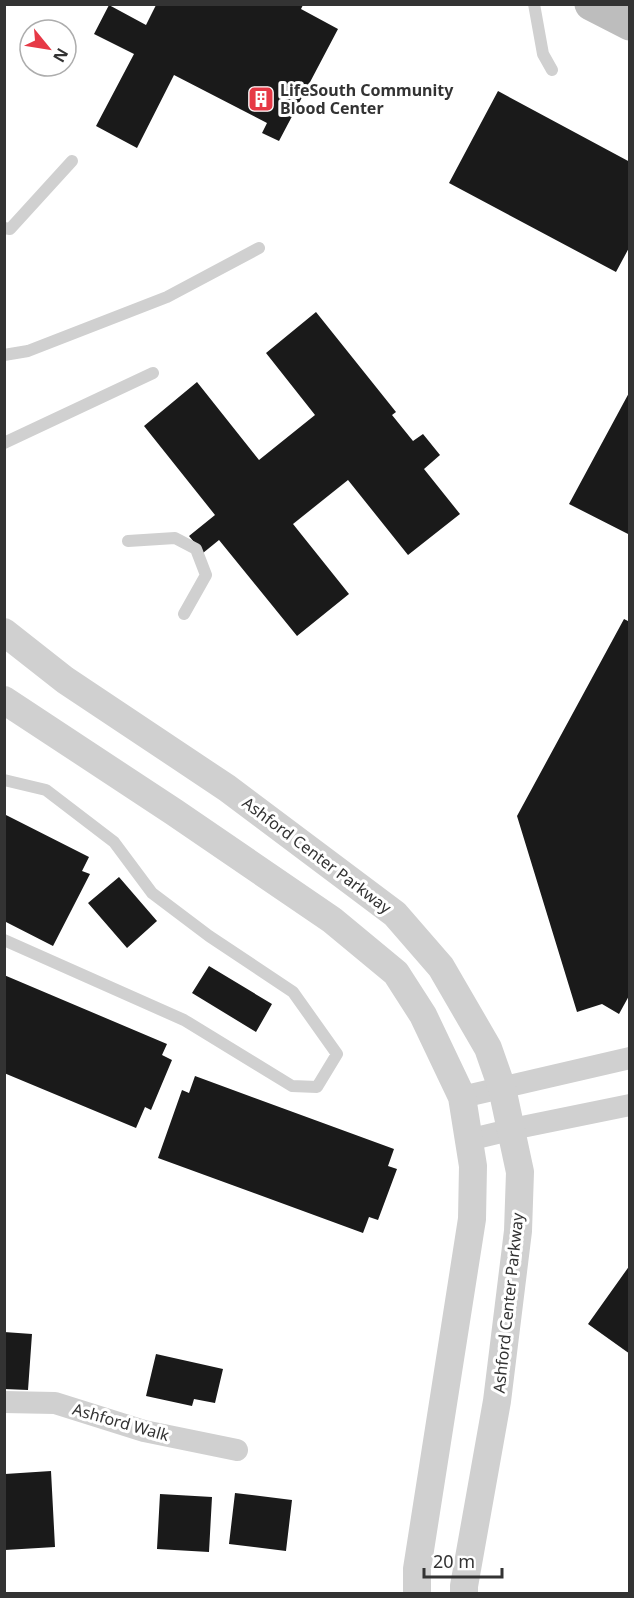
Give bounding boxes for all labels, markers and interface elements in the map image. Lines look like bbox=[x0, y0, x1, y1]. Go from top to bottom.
north arrow bbox=[18, 18, 78, 78]
text: N bbox=[48, 44, 74, 67]
place label: LifeSouth Community Blood Center bbox=[280, 79, 454, 119]
building icon: LifeSouth Community Blood Center bbox=[246, 84, 276, 114]
street label: Ashford Center Parkway bbox=[238, 792, 397, 919]
street label: Ashford Center Parkway bbox=[488, 1211, 529, 1394]
street label: Ashford Walk bbox=[70, 1398, 172, 1446]
scale bar bbox=[424, 1541, 502, 1579]
text: 20 m bbox=[433, 1549, 475, 1573]

